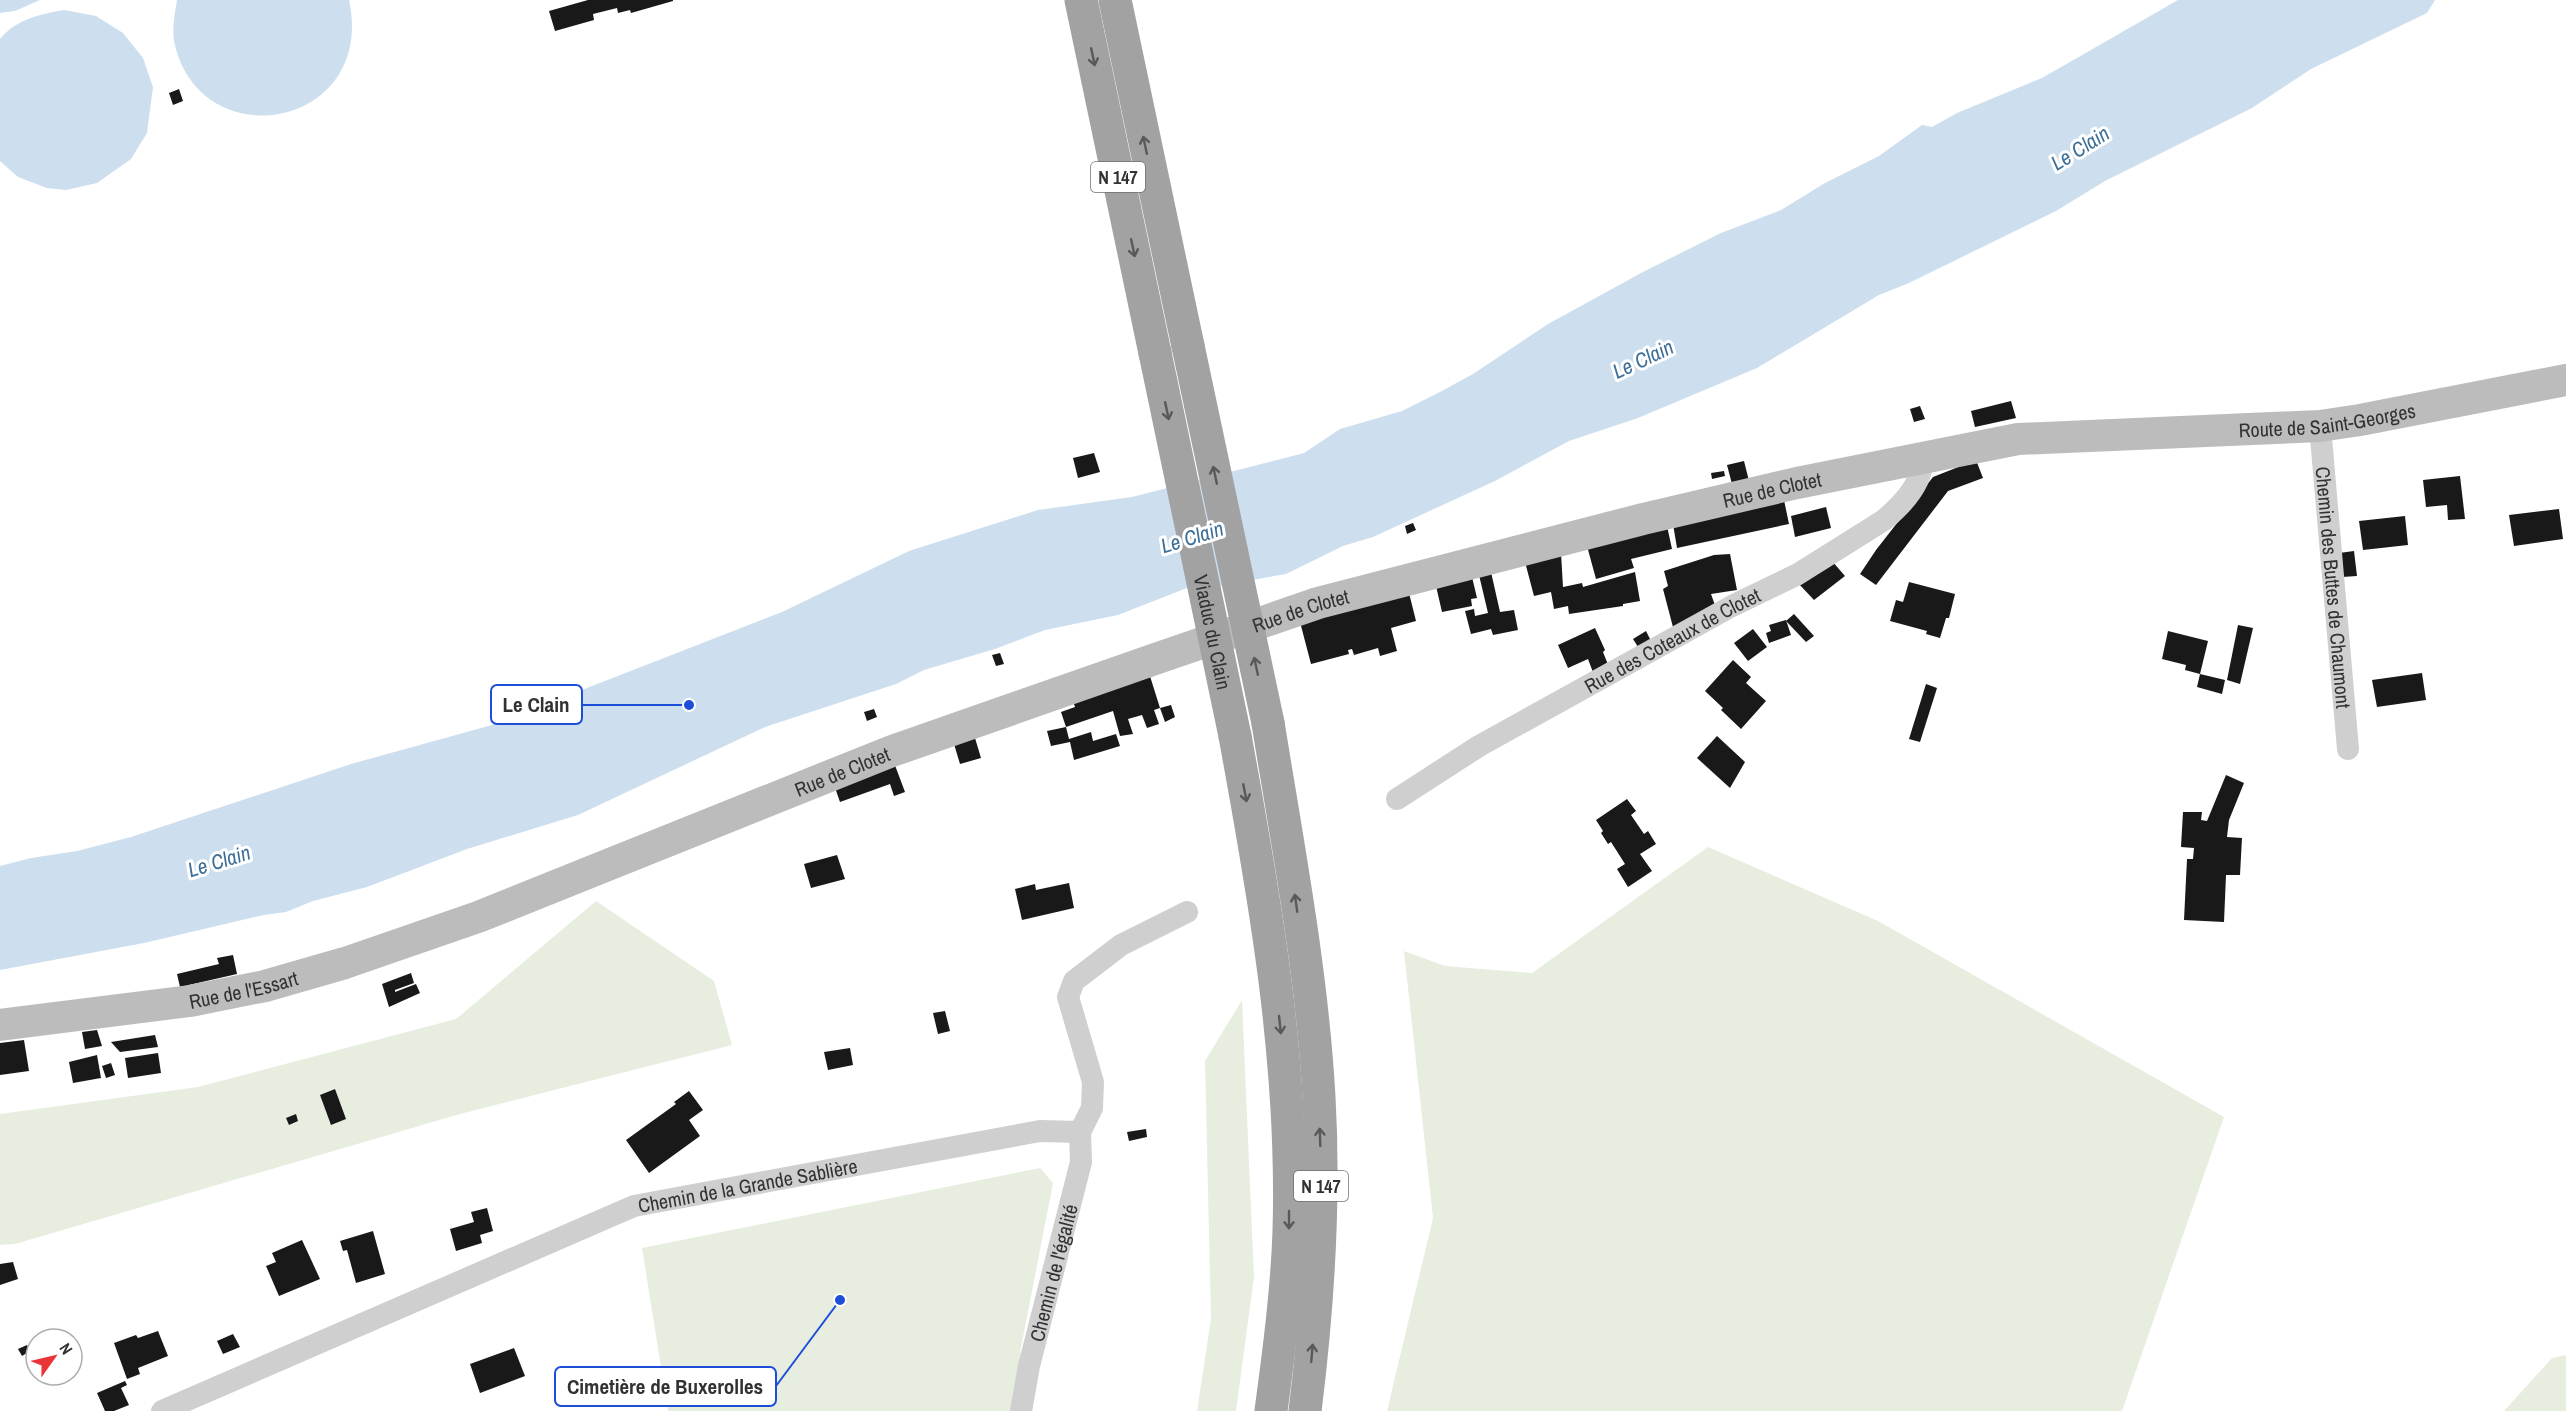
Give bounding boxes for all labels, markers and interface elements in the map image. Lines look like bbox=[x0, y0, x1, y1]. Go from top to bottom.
one-way arrow bbox=[1088, 47, 1099, 67]
water label: Le Clain bbox=[2045, 119, 2115, 177]
one-way arrow bbox=[1139, 136, 1150, 155]
road number: N 147 bbox=[1091, 162, 1145, 192]
one-way arrow bbox=[1128, 238, 1139, 257]
water label: Le Clain bbox=[1608, 332, 1678, 386]
street label: Route de Saint-Georges bbox=[2238, 396, 2418, 443]
one-way arrow bbox=[1161, 401, 1173, 420]
street label: Rue de Clotet bbox=[1720, 465, 1824, 513]
street label: Chemin des Buttes de Chaumont bbox=[2310, 465, 2358, 710]
one-way arrow bbox=[1209, 466, 1221, 485]
water label: Le Clain bbox=[1157, 514, 1227, 560]
street label: Viaduc du Clain bbox=[1188, 572, 1238, 692]
street label: Rue des Coteaux de Clotet bbox=[1579, 581, 1765, 699]
street label: Rue de Clotet bbox=[1248, 582, 1352, 638]
one-way arrow bbox=[1249, 656, 1261, 675]
callout: Le Clain bbox=[491, 685, 582, 724]
text: Le Clain bbox=[503, 690, 570, 719]
street label: Rue de Clotet bbox=[790, 740, 894, 802]
one-way arrow bbox=[1240, 783, 1251, 803]
water label: Le Clain bbox=[184, 838, 254, 884]
one-way arrow bbox=[1290, 893, 1301, 913]
street label: Rue de l'Essart bbox=[186, 964, 301, 1014]
one-way arrow bbox=[1275, 1015, 1286, 1035]
one-way arrow bbox=[1315, 1128, 1326, 1148]
street label: Chemin de la Grande Sablière bbox=[636, 1152, 859, 1219]
road number: N 147 bbox=[1294, 1171, 1348, 1201]
street label: Chemin de l'égalité bbox=[1022, 1201, 1083, 1344]
one-way arrow bbox=[1283, 1209, 1295, 1229]
north arrow bbox=[24, 1327, 84, 1387]
text: N bbox=[55, 1339, 78, 1359]
one-way arrow bbox=[1307, 1343, 1318, 1363]
callout: Cimetière de Buxerolles bbox=[555, 1367, 776, 1406]
text: Cimetière de Buxerolles bbox=[567, 1372, 763, 1401]

